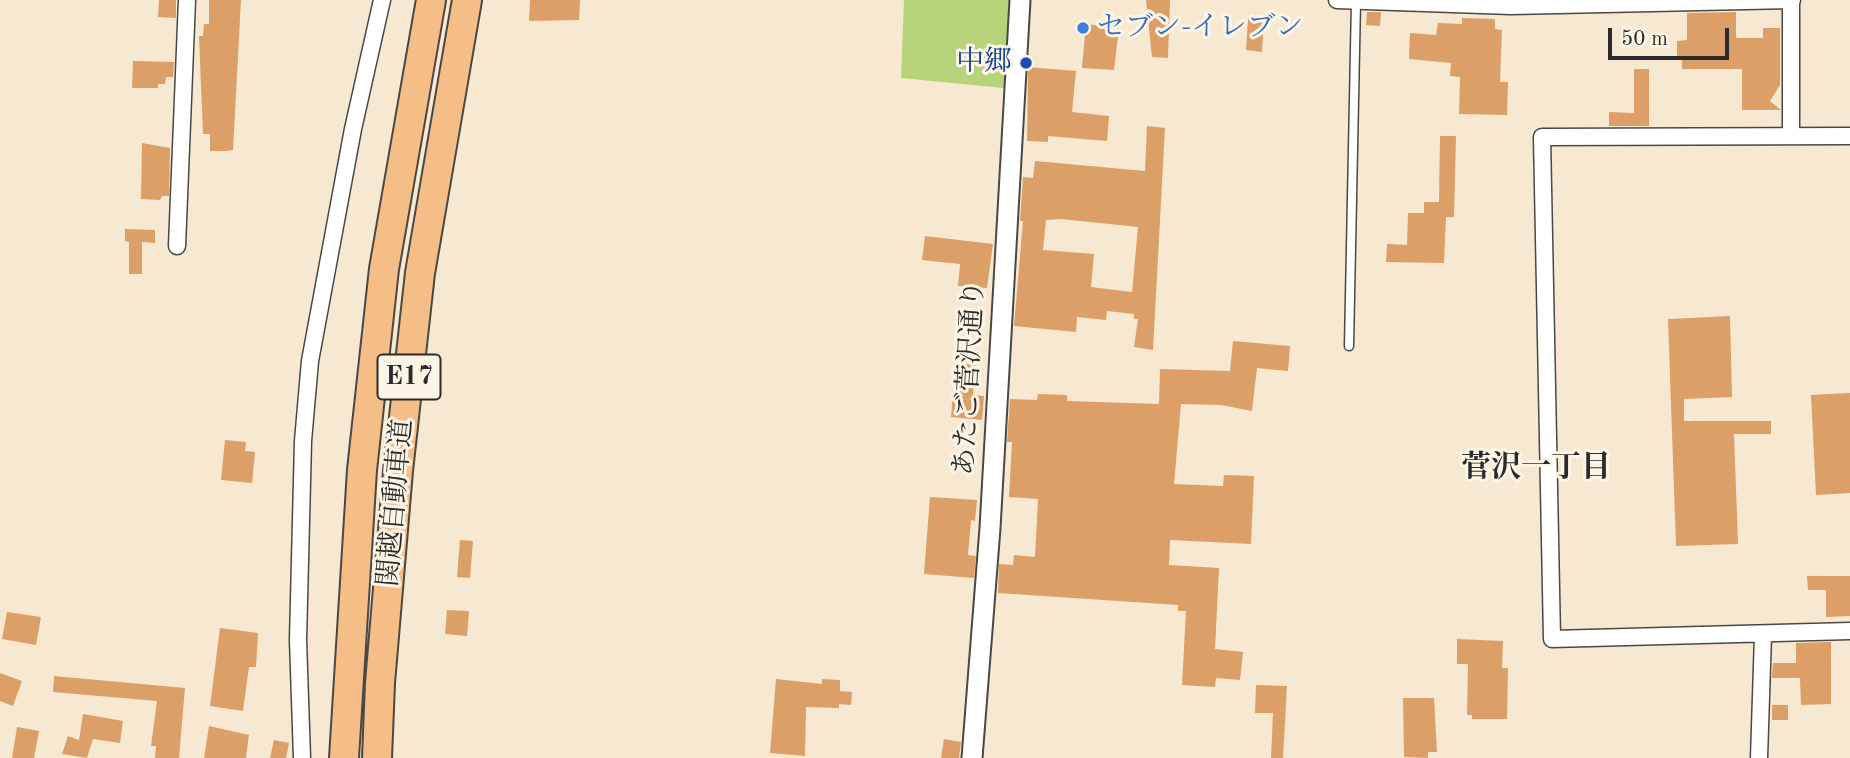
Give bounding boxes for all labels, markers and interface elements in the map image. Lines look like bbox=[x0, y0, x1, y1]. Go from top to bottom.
place label: セブン-イレブン bbox=[1097, 11, 1303, 45]
scale bar bbox=[1612, 14, 1733, 58]
marker: セブン-イレブン bbox=[1075, 20, 1091, 36]
text: 50 m bbox=[1621, 29, 1668, 50]
place label: 中郷 bbox=[956, 46, 1012, 80]
marker: 中郷 bbox=[1018, 55, 1034, 71]
street label: あたご菅沢通り bbox=[948, 279, 992, 477]
road number: E17 bbox=[378, 354, 440, 400]
street label: 関越自動車道 bbox=[372, 418, 420, 588]
district label: 菅沢一丁目 bbox=[1461, 450, 1611, 486]

